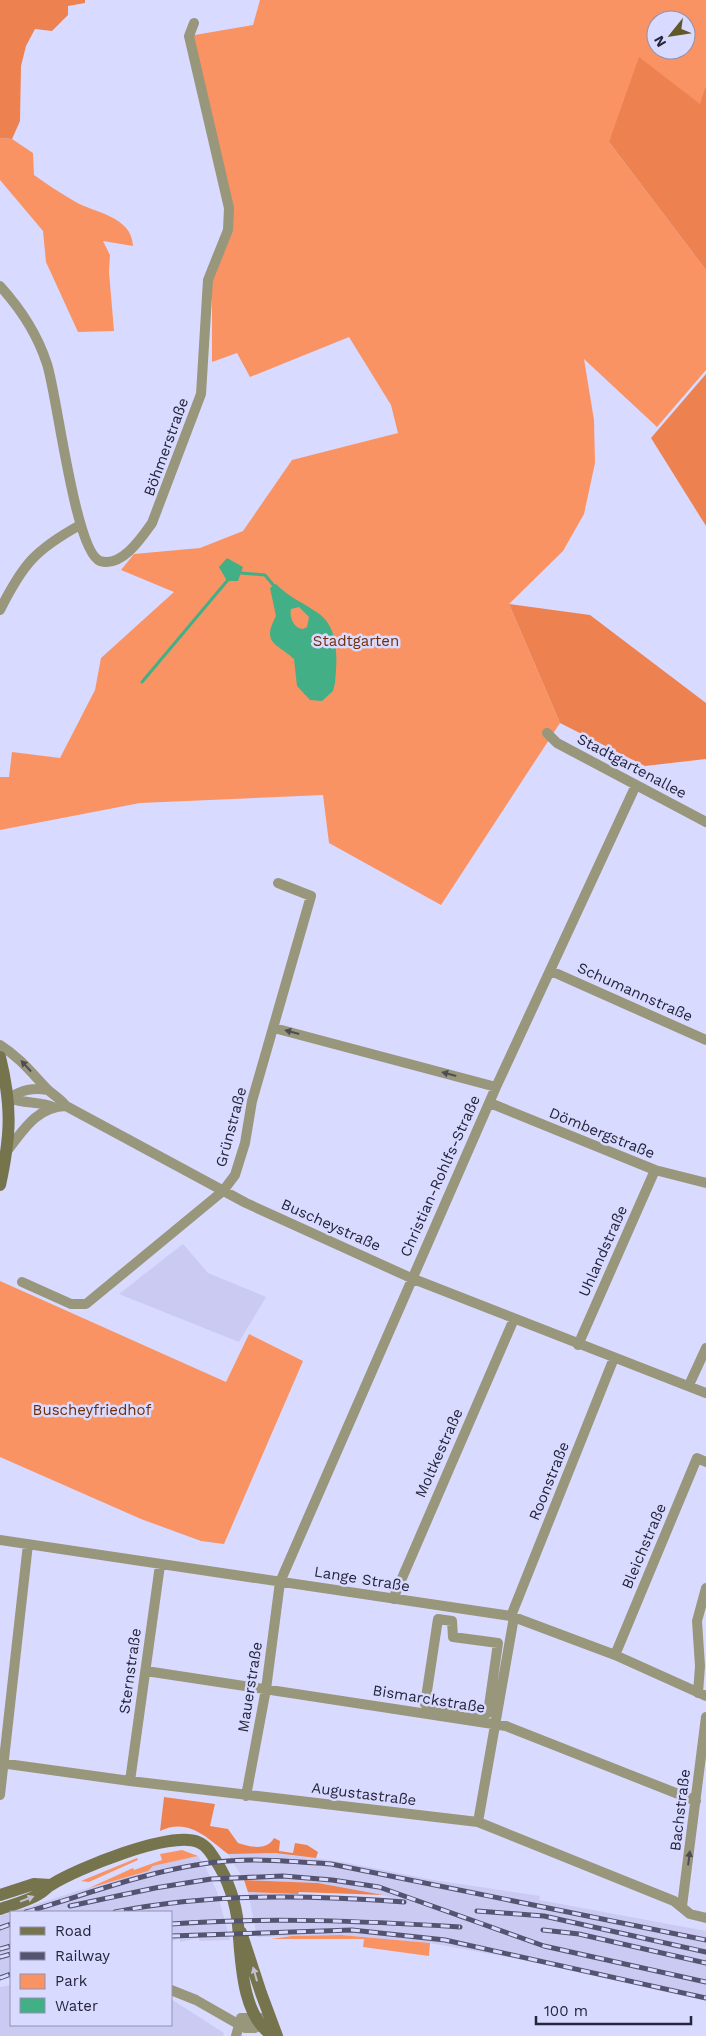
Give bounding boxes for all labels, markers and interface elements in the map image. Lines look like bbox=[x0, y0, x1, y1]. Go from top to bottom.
north arrow bbox=[646, 10, 696, 60]
text: N bbox=[650, 33, 669, 50]
street label: Böhmerstraße bbox=[140, 395, 192, 499]
park label: Stadtgarten bbox=[313, 632, 399, 650]
street label: Stadtgartenallee bbox=[574, 730, 690, 802]
street label: Schumannstraße bbox=[575, 958, 695, 1026]
one-way arrow bbox=[284, 1028, 299, 1036]
one-way arrow bbox=[20, 1060, 32, 1072]
one-way arrow bbox=[441, 1070, 456, 1078]
street label: Grünstraße bbox=[212, 1085, 250, 1169]
street label: Christian-Rohlfs-Straße bbox=[396, 1092, 484, 1260]
street label: Dömbergstraße bbox=[547, 1104, 657, 1162]
street label: Buscheystraße bbox=[278, 1195, 384, 1255]
street label: Uhlandstraße bbox=[575, 1203, 631, 1299]
park label: Buscheyfriedhof bbox=[33, 1401, 151, 1419]
street label: Moltkestraße bbox=[411, 1406, 467, 1500]
street label: Roonstraße bbox=[525, 1439, 573, 1523]
street label: Bleichstraße bbox=[618, 1500, 670, 1592]
street label: Lange Straße bbox=[313, 1563, 411, 1595]
street label: Sternstraße bbox=[115, 1627, 145, 1715]
street label: Mauerstraße bbox=[234, 1640, 266, 1734]
street label: Bismarckstraße bbox=[371, 1681, 487, 1717]
street label: Bachstraße bbox=[666, 1768, 694, 1852]
street label: Augustastraße bbox=[311, 1779, 417, 1809]
one-way arrow bbox=[685, 1850, 693, 1866]
one-way arrow bbox=[19, 1895, 34, 1902]
legend bbox=[10, 1911, 172, 2026]
text: Road bbox=[55, 1922, 92, 1940]
text: Railway bbox=[55, 1947, 110, 1965]
one-way arrow bbox=[251, 1967, 259, 1982]
text: Park bbox=[55, 1972, 88, 1990]
scale bar bbox=[536, 1994, 691, 2026]
text: Water bbox=[55, 1997, 98, 2015]
text: 100 m bbox=[544, 2002, 588, 2020]

